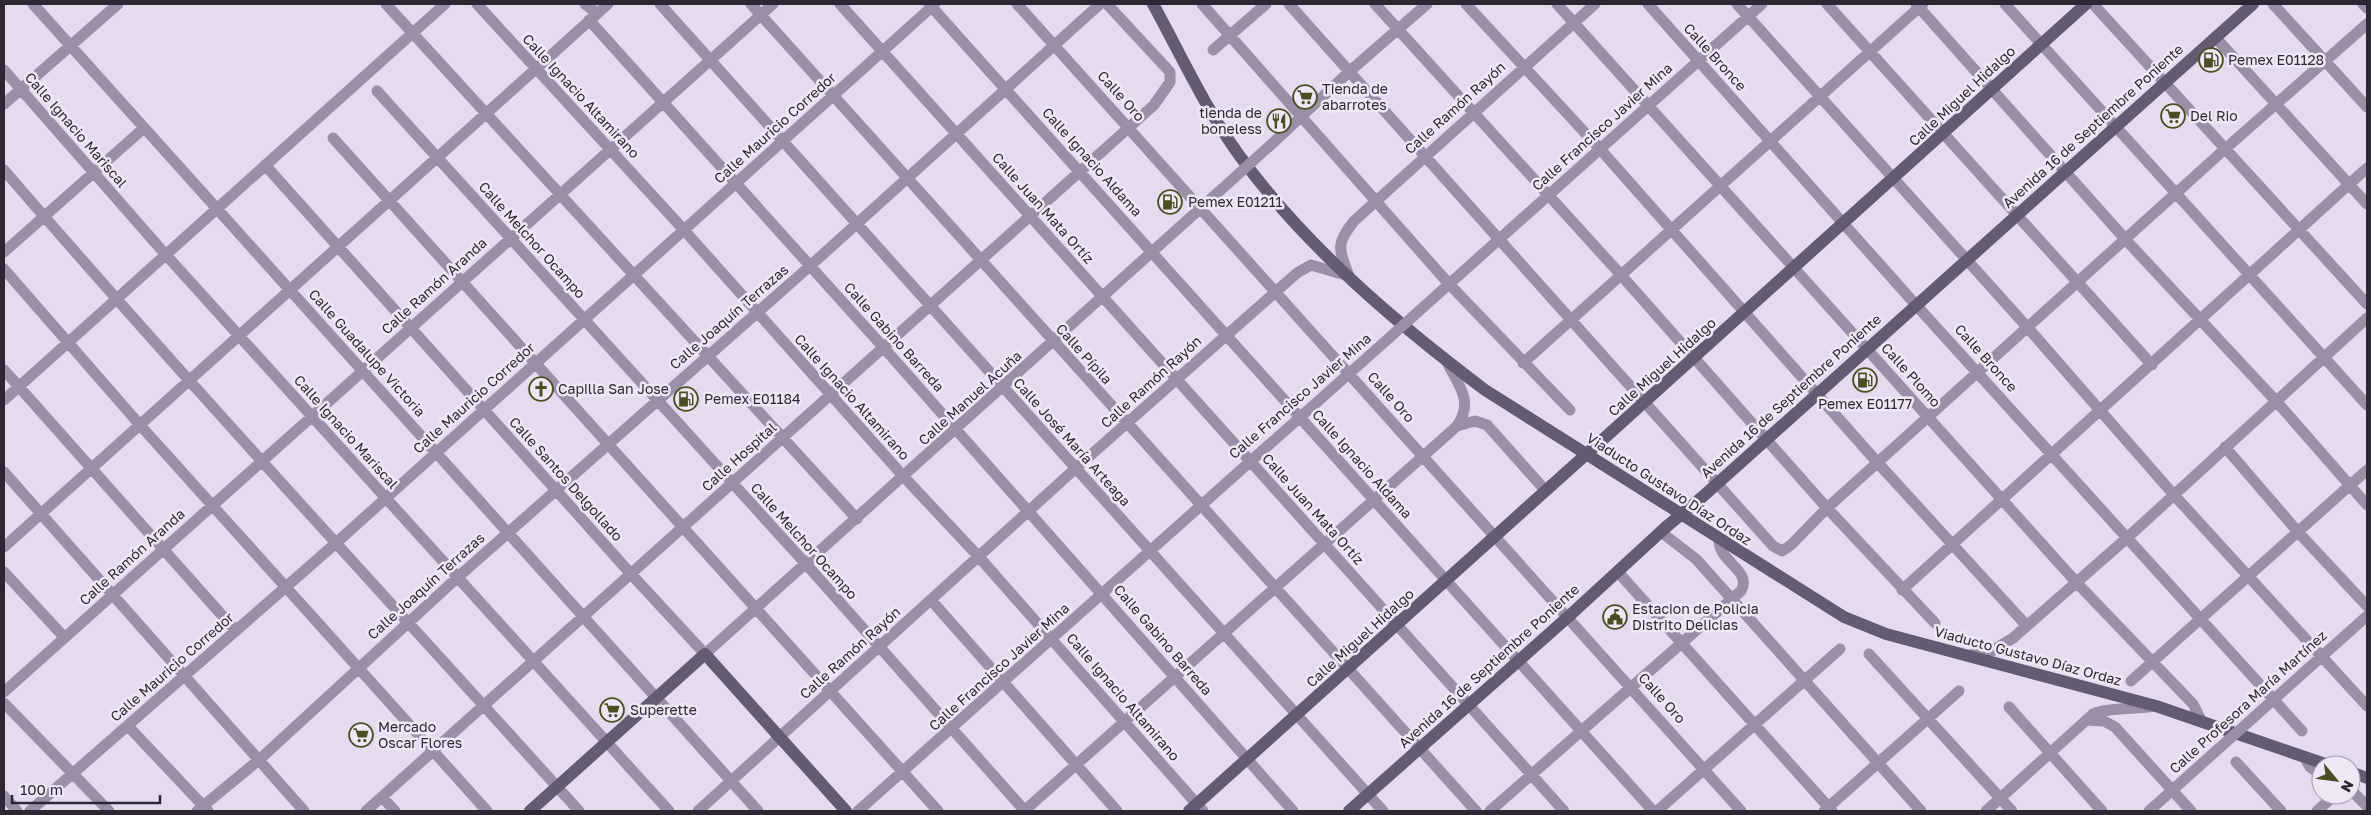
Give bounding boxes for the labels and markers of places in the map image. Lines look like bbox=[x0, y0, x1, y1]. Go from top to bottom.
fuel station icon: Pemex E01128 bbox=[2198, 47, 2224, 73]
place label: Pemex E01128 bbox=[2228, 51, 2324, 68]
place label: Tienda de abarrotes bbox=[1322, 80, 1388, 113]
supermarket icon: Tienda de abarrotes bbox=[1292, 84, 1318, 110]
supermarket icon: Del Rio bbox=[2160, 103, 2186, 129]
place label: tienda de boneless bbox=[1199, 104, 1262, 137]
place label: Del Rio bbox=[2190, 107, 2238, 124]
restaurant icon: tienda de boneless bbox=[1266, 108, 1292, 134]
fuel station icon: Pemex E01211 bbox=[1157, 189, 1183, 215]
place label: Pemex E01211 bbox=[1188, 193, 1282, 210]
fuel station icon: Pemex E01177 bbox=[1852, 367, 1878, 393]
church icon: Capilla San Jose bbox=[528, 376, 554, 402]
place label: Capilla San Jose bbox=[558, 380, 669, 397]
fuel station icon: Pemex E01184 bbox=[673, 386, 699, 412]
place label: Pemex E01184 bbox=[704, 390, 800, 407]
place label: Pemex E01177 bbox=[1818, 395, 1912, 412]
place label: Estacion de Policia Distrito Delicias bbox=[1632, 600, 1759, 633]
public building icon: Estacion de Policia Distrito Delicias bbox=[1602, 604, 1628, 630]
supermarket icon: Superette bbox=[599, 697, 625, 723]
place label: Superette bbox=[630, 701, 697, 718]
place label: Mercado Oscar Flores bbox=[378, 718, 462, 751]
supermarket icon: Mercado Oscar Flores bbox=[348, 722, 374, 748]

